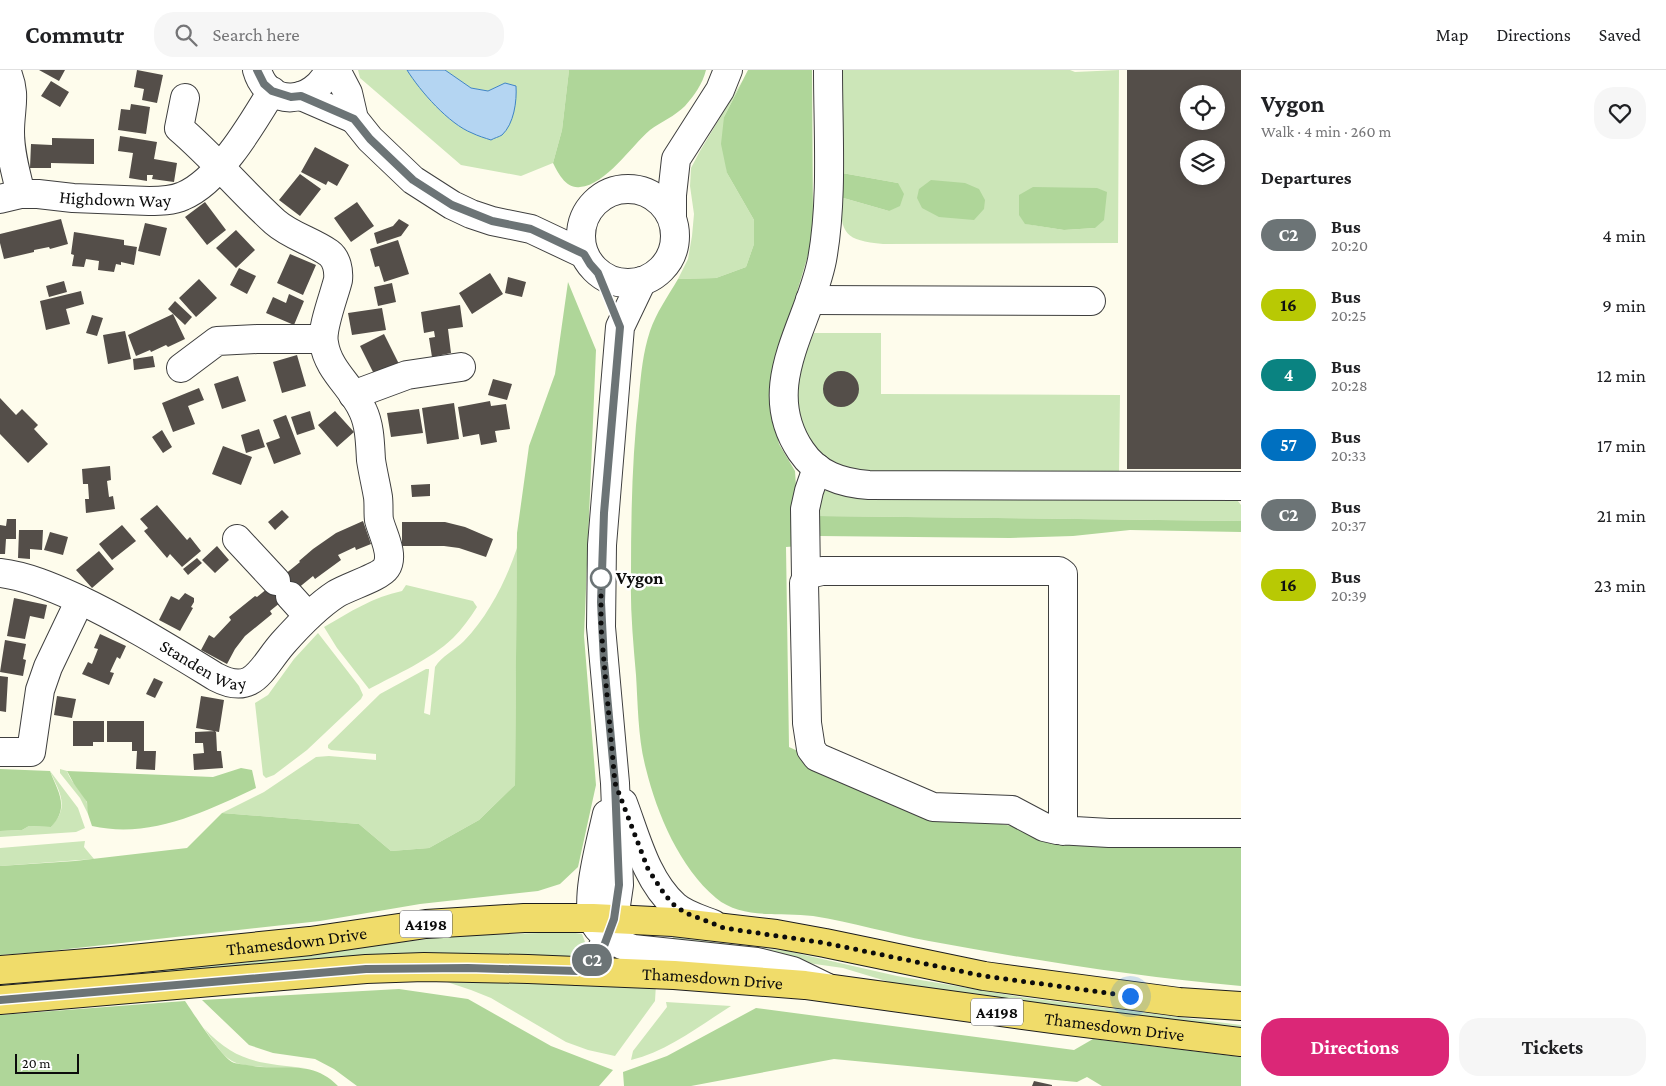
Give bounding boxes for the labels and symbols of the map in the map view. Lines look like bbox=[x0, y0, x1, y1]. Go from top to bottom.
street label: Highdown Way bbox=[58, 187, 173, 211]
marker: Vygon bbox=[590, 567, 612, 589]
place label: Vygon bbox=[615, 568, 664, 588]
street label: Standen Way bbox=[156, 635, 248, 694]
road number: A4198 bbox=[400, 911, 452, 938]
street label: Thamesdown Drive bbox=[225, 923, 368, 959]
line badge: C2 bbox=[570, 944, 614, 976]
street label: Thamesdown Drive bbox=[642, 964, 784, 993]
your location bbox=[1118, 984, 1143, 1009]
road number: A4198 bbox=[971, 999, 1023, 1026]
street label: Thamesdown Drive bbox=[1043, 1008, 1186, 1045]
scale bar bbox=[15, 1051, 79, 1074]

